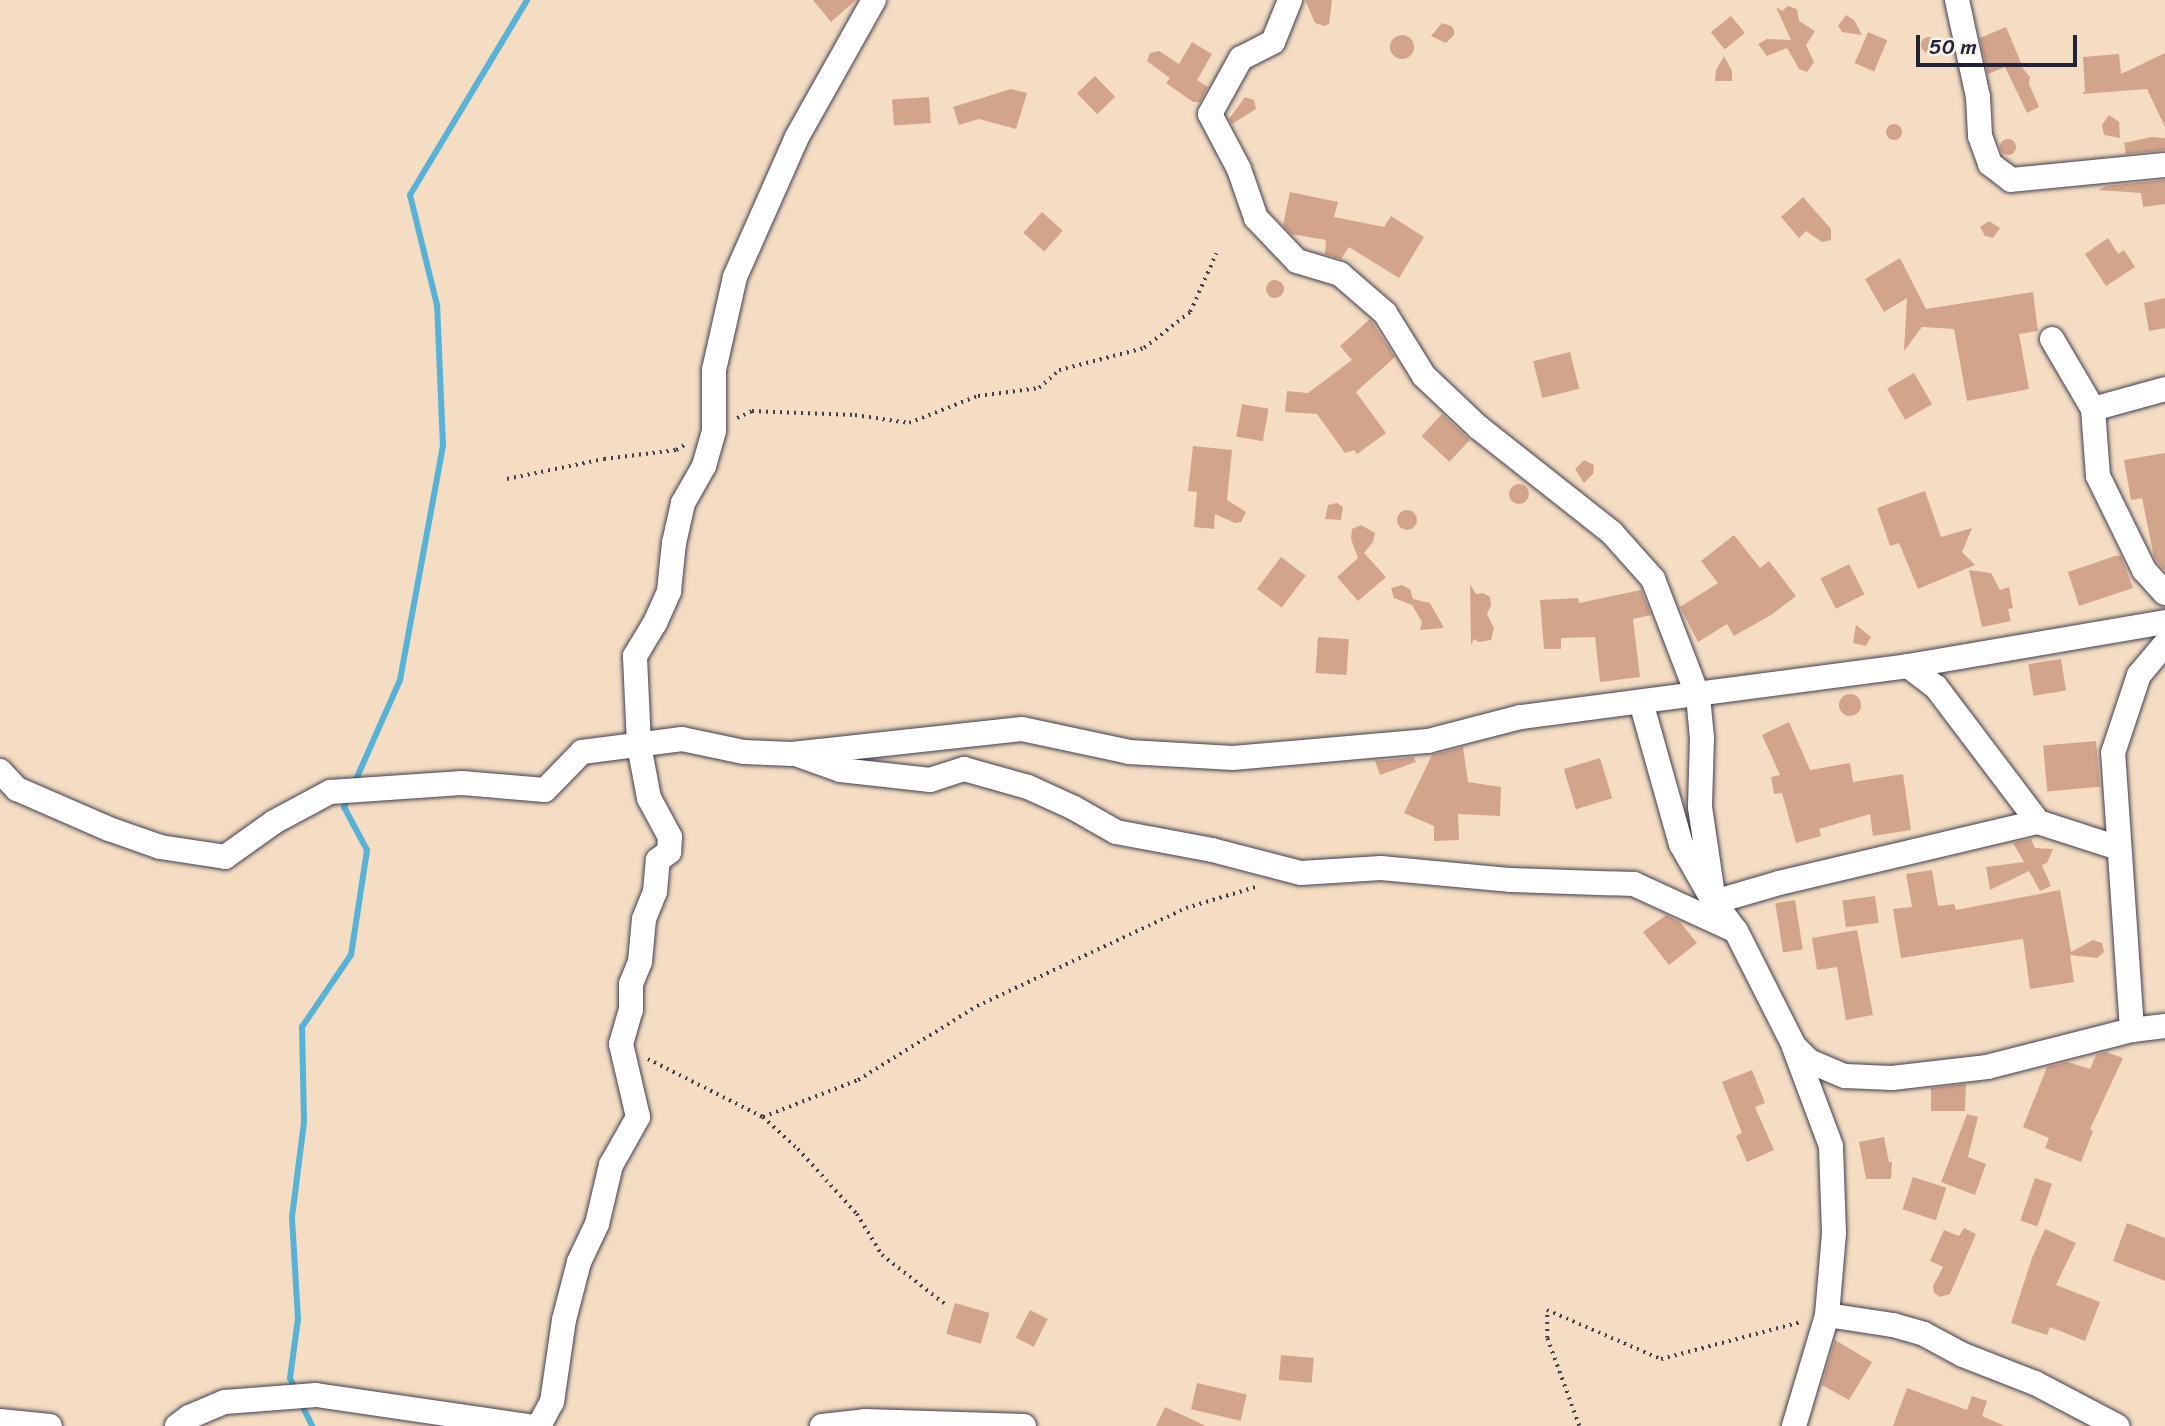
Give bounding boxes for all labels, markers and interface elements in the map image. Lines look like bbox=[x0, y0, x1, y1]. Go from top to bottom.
scale bar bbox=[1920, 21, 2081, 65]
text: 50 m bbox=[1929, 28, 1977, 66]

